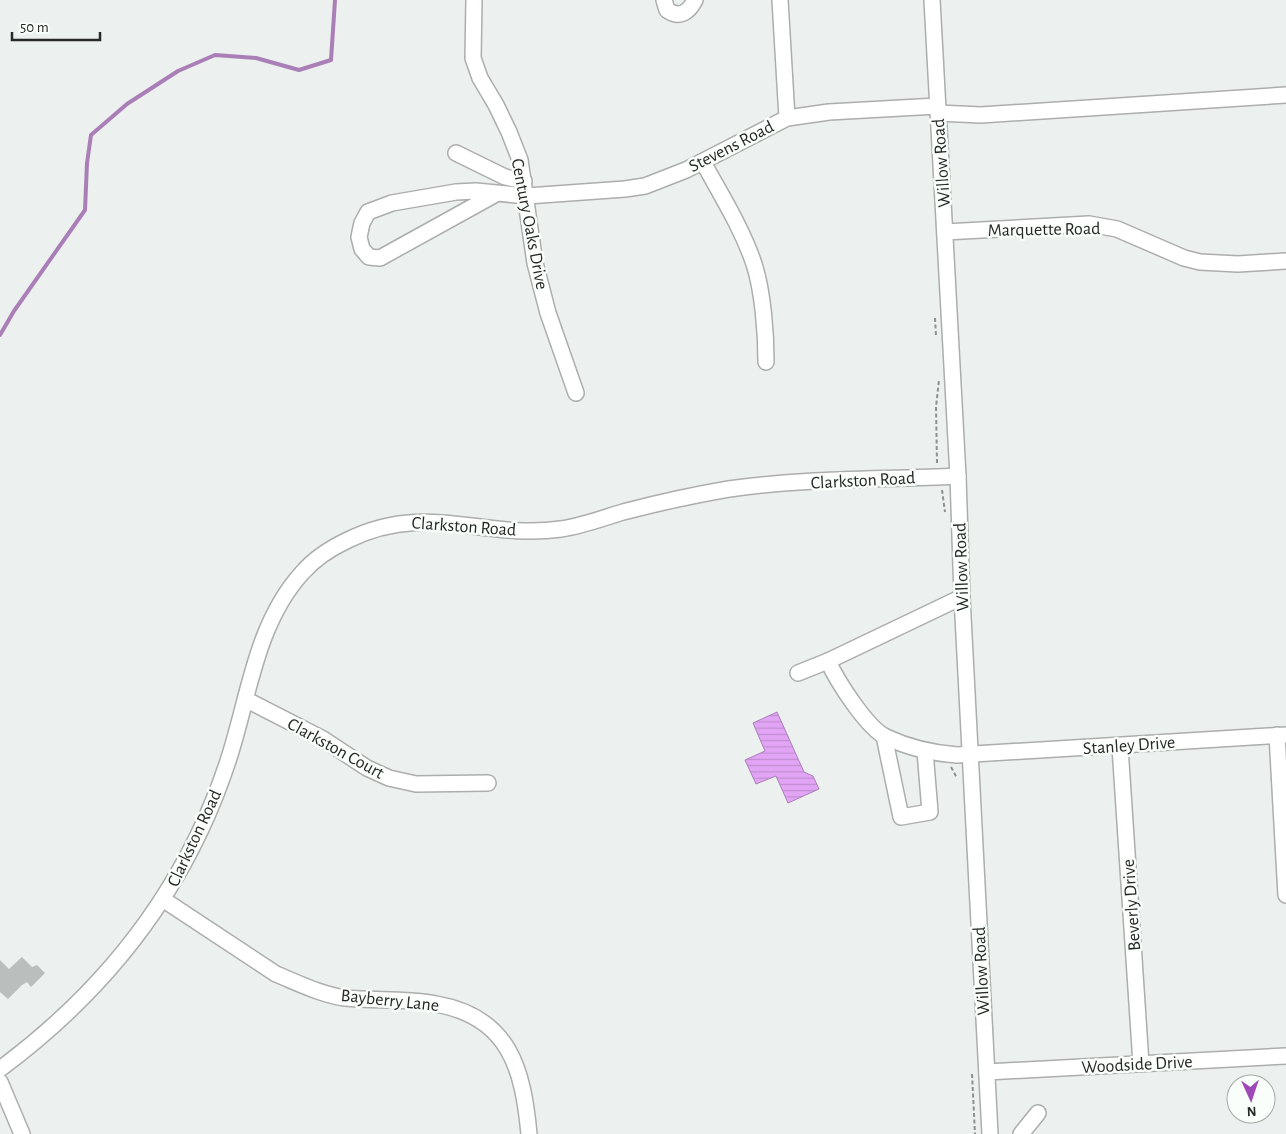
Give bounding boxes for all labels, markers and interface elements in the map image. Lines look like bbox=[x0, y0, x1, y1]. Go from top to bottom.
scale bar bbox=[12, 10, 100, 42]
text: 50 m bbox=[20, 20, 49, 35]
street label: Stevens Road bbox=[686, 118, 777, 176]
street label: Willow Road bbox=[930, 118, 954, 208]
street label: Century Oaks Drive bbox=[507, 157, 551, 291]
street label: Marquette Road bbox=[987, 220, 1101, 240]
street label: Clarkston Road bbox=[810, 469, 916, 493]
street label: Clarkston Road bbox=[411, 514, 517, 540]
street label: Willow Road bbox=[951, 522, 973, 612]
street label: Clarkston Court bbox=[284, 715, 387, 783]
street label: Stanley Drive bbox=[1082, 734, 1176, 758]
street label: Clarkston Road bbox=[165, 787, 225, 890]
street label: Beverly Drive bbox=[1120, 859, 1144, 951]
street label: Willow Road bbox=[971, 926, 993, 1016]
street label: Bayberry Lane bbox=[340, 987, 440, 1015]
street label: Woodside Drive bbox=[1081, 1053, 1193, 1077]
north arrow bbox=[1226, 1074, 1276, 1124]
text: N bbox=[1246, 1104, 1257, 1118]

